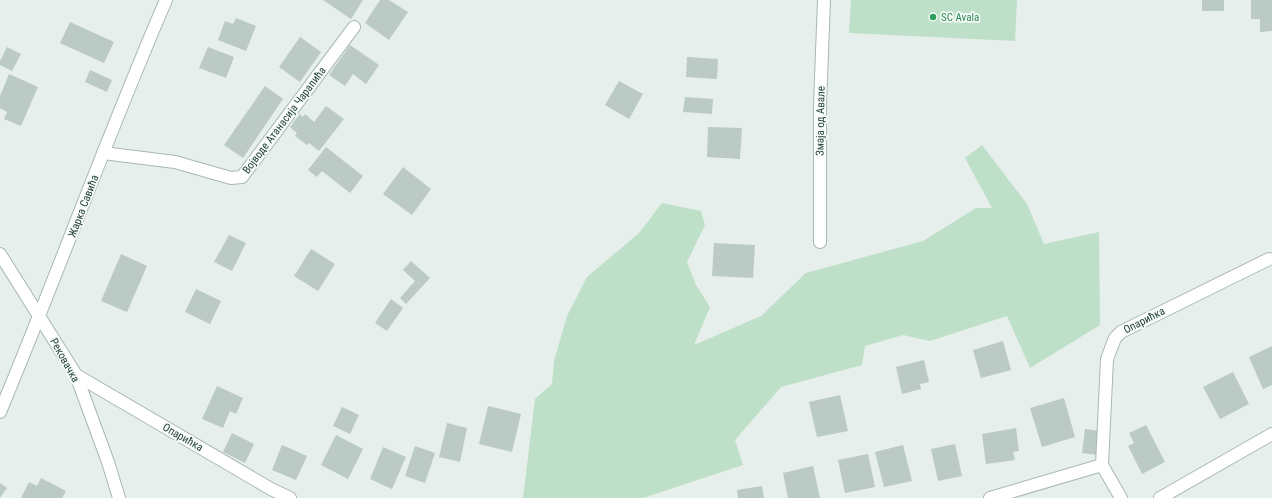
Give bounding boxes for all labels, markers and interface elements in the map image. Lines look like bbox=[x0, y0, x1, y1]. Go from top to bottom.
place label: SC Avala bbox=[941, 11, 979, 24]
marker: SC Avala bbox=[928, 12, 938, 22]
street label: Војводе Атанасија Чарапића bbox=[240, 64, 329, 176]
street label: Змаја од Авале bbox=[813, 86, 828, 156]
street label: Жарка Савића bbox=[66, 173, 101, 239]
street label: Опарићка bbox=[1121, 305, 1167, 336]
street label: Рековачка bbox=[47, 336, 82, 385]
street label: Опарићка bbox=[160, 421, 205, 454]

